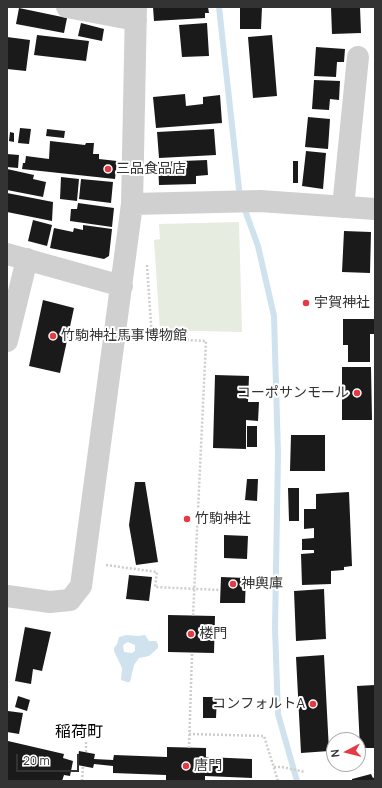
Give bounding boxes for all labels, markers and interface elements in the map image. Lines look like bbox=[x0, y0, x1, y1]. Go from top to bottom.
place label: 三品食品店 bbox=[116, 161, 186, 177]
marker: 三品食品店 bbox=[103, 164, 113, 174]
place label: 宇賀神社 bbox=[314, 295, 370, 311]
marker: 宇賀神社 bbox=[301, 298, 311, 308]
place label: 竹駒神社馬事博物館 bbox=[61, 328, 187, 344]
marker: 竹駒神社馬事博物館 bbox=[48, 331, 58, 341]
place label: コーポサンモール bbox=[237, 385, 349, 401]
marker: コーポサンモール bbox=[352, 388, 362, 398]
place label: 竹駒神社 bbox=[195, 511, 251, 527]
marker: 竹駒神社 bbox=[182, 514, 192, 524]
place label: 神輿庫 bbox=[241, 576, 283, 592]
marker: 神輿庫 bbox=[228, 579, 238, 589]
place label: 楼門 bbox=[199, 626, 227, 642]
marker: 楼門 bbox=[186, 629, 196, 639]
place label: コンフォルトA bbox=[212, 696, 305, 712]
marker: コンフォルトA bbox=[308, 699, 318, 709]
district label: 稲荷町 bbox=[55, 723, 103, 743]
north arrow bbox=[326, 732, 366, 772]
scale bar bbox=[18, 746, 81, 772]
text: N bbox=[327, 749, 343, 758]
text: 20 m bbox=[23, 752, 50, 769]
place label: 唐門 bbox=[194, 758, 222, 774]
marker: 唐門 bbox=[181, 761, 191, 771]

